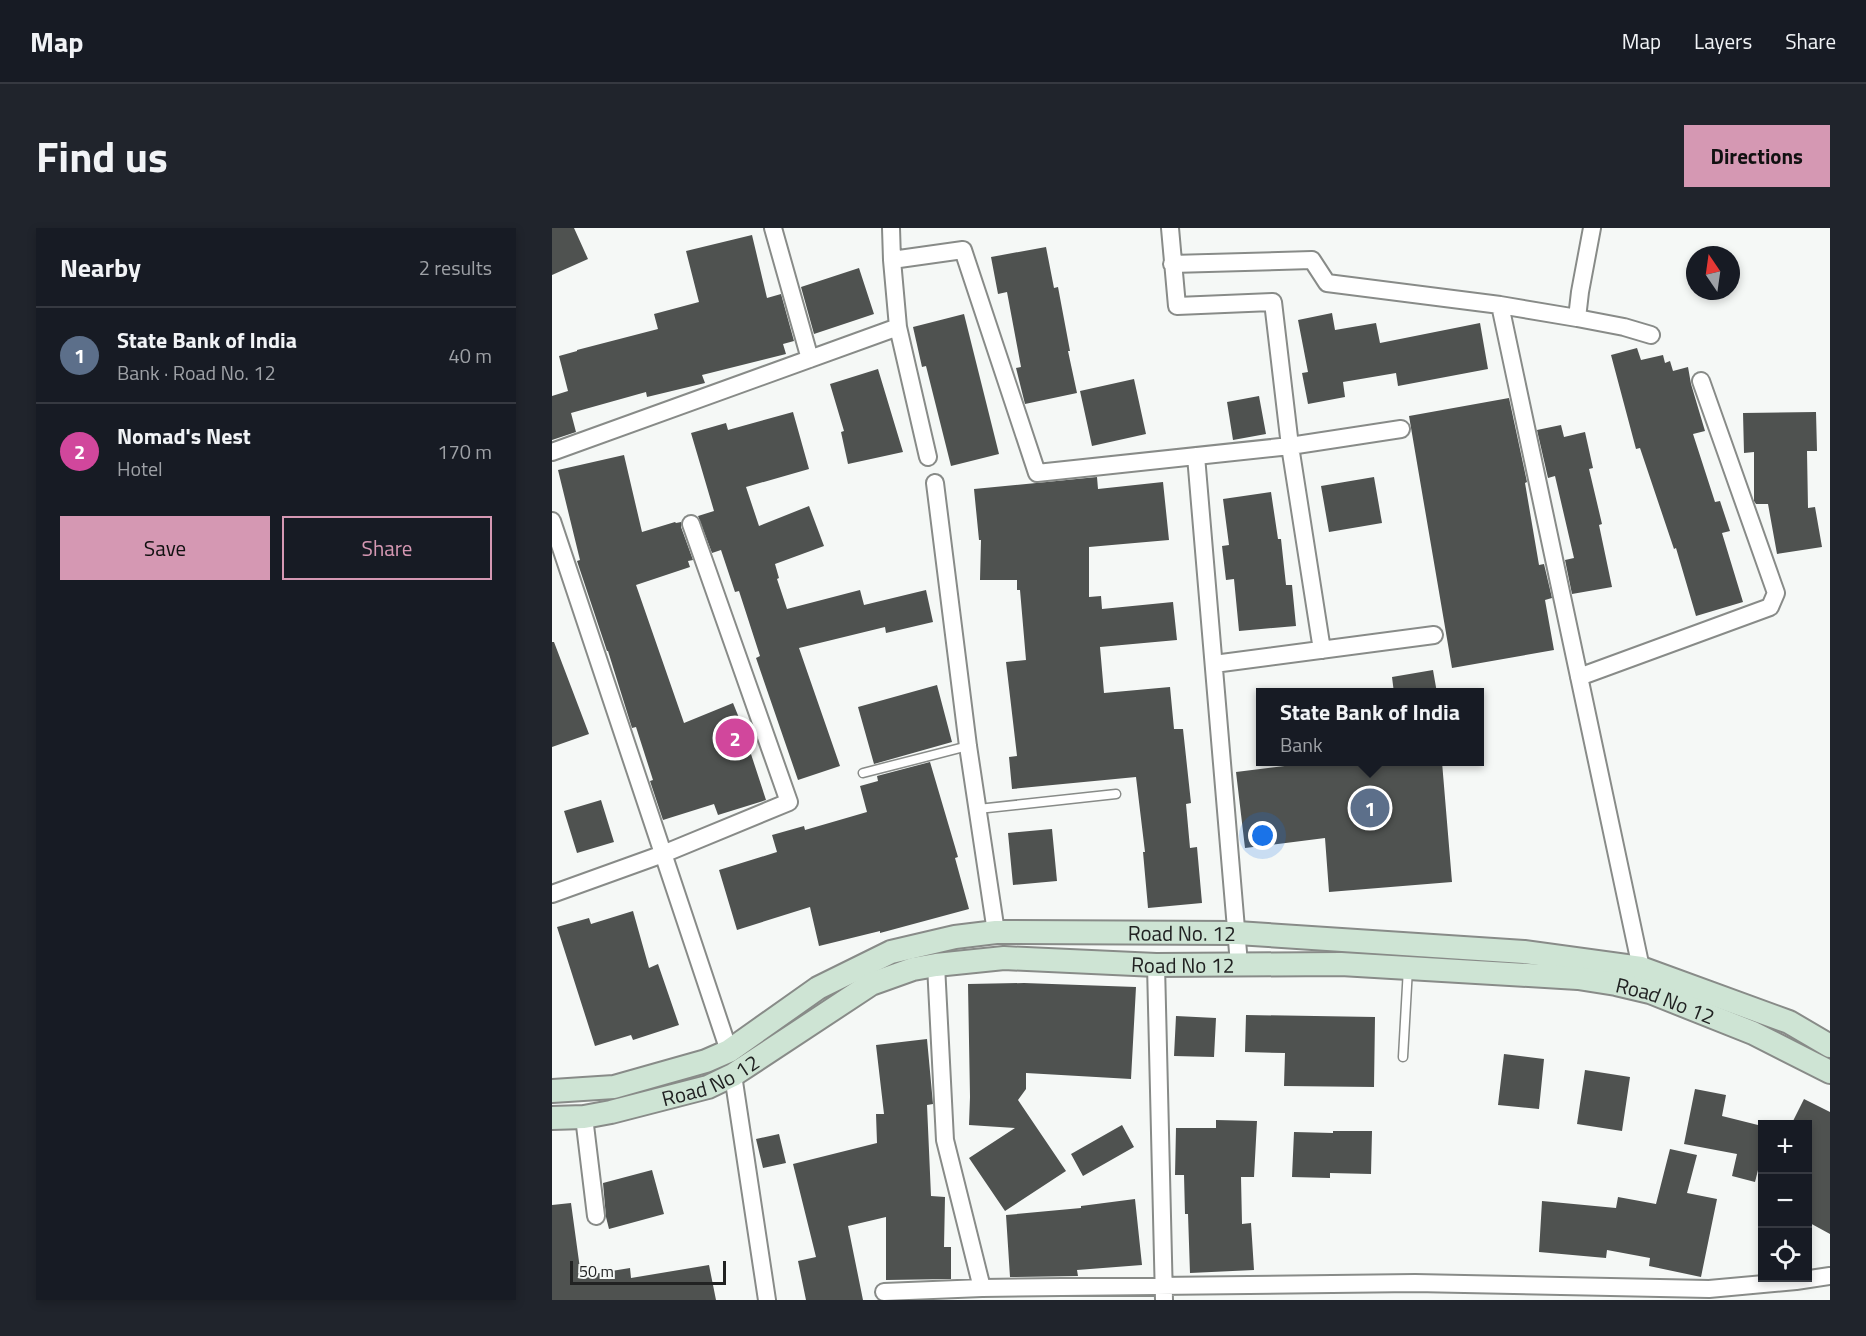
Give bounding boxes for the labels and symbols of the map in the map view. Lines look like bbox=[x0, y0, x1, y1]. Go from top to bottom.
north arrow bbox=[1686, 246, 1740, 300]
pin: 2 bbox=[716, 716, 754, 760]
pin: 1 bbox=[1350, 786, 1390, 830]
your location bbox=[1248, 821, 1277, 850]
street label: Road No. 12 bbox=[1128, 917, 1236, 949]
street label: Road No 12 bbox=[1130, 948, 1235, 981]
street label: Road No 12 bbox=[1613, 968, 1720, 1032]
street label: Road No 12 bbox=[658, 1046, 765, 1114]
scale bar bbox=[570, 1258, 726, 1286]

